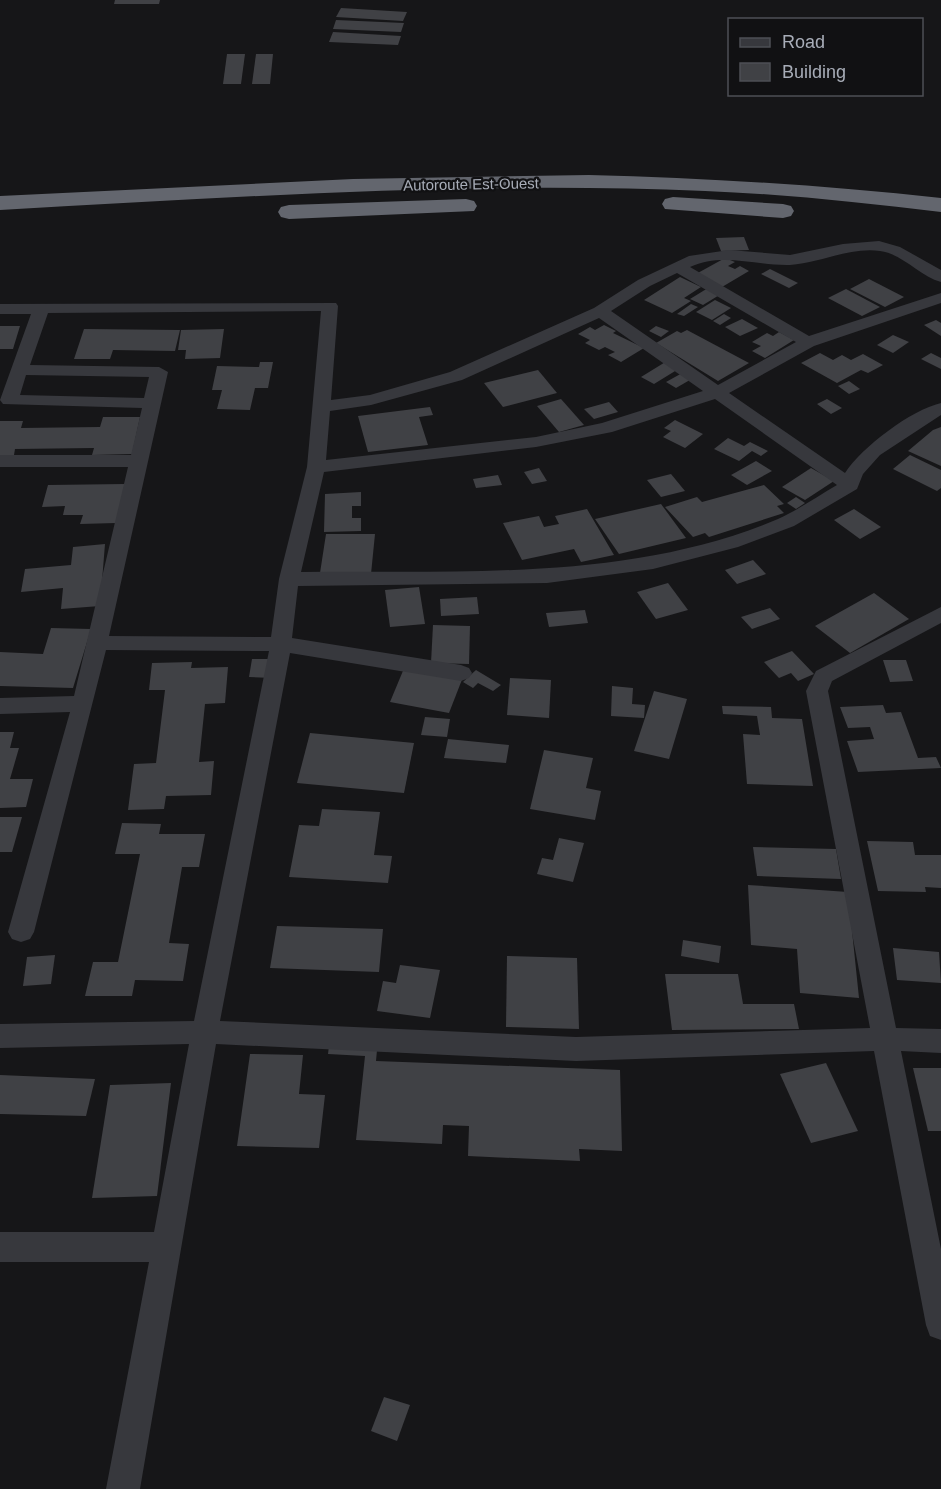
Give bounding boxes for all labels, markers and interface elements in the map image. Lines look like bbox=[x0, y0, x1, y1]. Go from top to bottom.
legend bbox=[728, 18, 923, 96]
text: Road bbox=[782, 32, 825, 52]
text: Building bbox=[782, 62, 846, 82]
street label: Autoroute Est-Ouest bbox=[403, 174, 540, 194]

